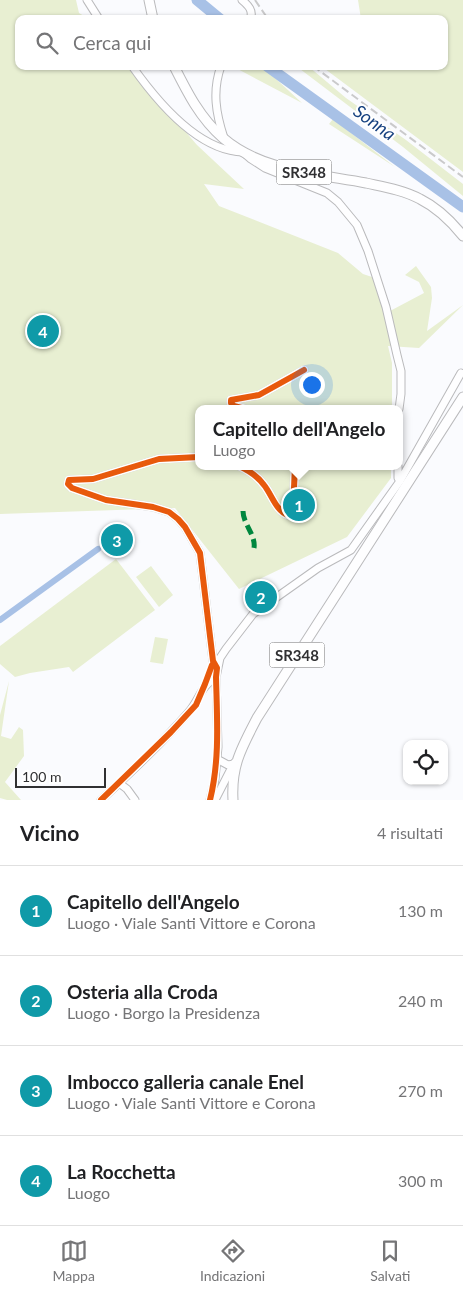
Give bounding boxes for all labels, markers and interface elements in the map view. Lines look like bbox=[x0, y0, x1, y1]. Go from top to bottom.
search box bbox=[15, 15, 448, 70]
icon: search bbox=[33, 29, 61, 57]
text: Cerca qui bbox=[73, 31, 151, 54]
water label: Sonna bbox=[350, 99, 400, 145]
road number: SR348 bbox=[276, 160, 332, 184]
pin: 4 bbox=[27, 312, 59, 350]
your location bbox=[299, 372, 325, 398]
popup bbox=[195, 405, 403, 470]
text: Capitello dell'Angelo bbox=[213, 417, 385, 440]
text: Luogo bbox=[213, 440, 256, 459]
pin: 1 bbox=[283, 486, 315, 524]
pin: 3 bbox=[101, 521, 133, 559]
pin: 2 bbox=[245, 578, 277, 616]
road number: SR348 bbox=[270, 642, 324, 668]
map controls bbox=[403, 740, 448, 785]
button: locate bbox=[403, 740, 448, 785]
scale bar bbox=[15, 765, 106, 788]
text: 100 m bbox=[22, 768, 61, 785]
text: Vicino bbox=[20, 820, 79, 845]
text: 4 risultati bbox=[377, 823, 443, 842]
text: Capitello dell'Angelo bbox=[67, 890, 240, 913]
text: 1 bbox=[31, 901, 41, 920]
text: 130 m bbox=[398, 901, 443, 920]
text: Luogo · Viale Santi Vittore e Corona bbox=[67, 913, 316, 932]
text: Osteria alla Croda bbox=[67, 980, 218, 1003]
text: 2 bbox=[31, 991, 41, 1010]
text: 240 m bbox=[398, 991, 443, 1010]
text: Luogo · Borgo la Presidenza bbox=[67, 1003, 260, 1022]
text: Imbocco galleria canale Enel bbox=[67, 1070, 304, 1093]
text: 3 bbox=[31, 1081, 41, 1100]
text: 270 m bbox=[398, 1081, 443, 1100]
text: Luogo · Viale Santi Vittore e Corona bbox=[67, 1093, 316, 1112]
text: La Rocchetta bbox=[67, 1160, 176, 1183]
text: 4 bbox=[31, 1171, 41, 1190]
text: 300 m bbox=[398, 1171, 443, 1190]
text: Luogo bbox=[67, 1183, 110, 1202]
tab: Mappa bbox=[52, 1237, 95, 1284]
tab: Indicazioni bbox=[200, 1237, 265, 1284]
tab: Salvati bbox=[370, 1237, 410, 1284]

